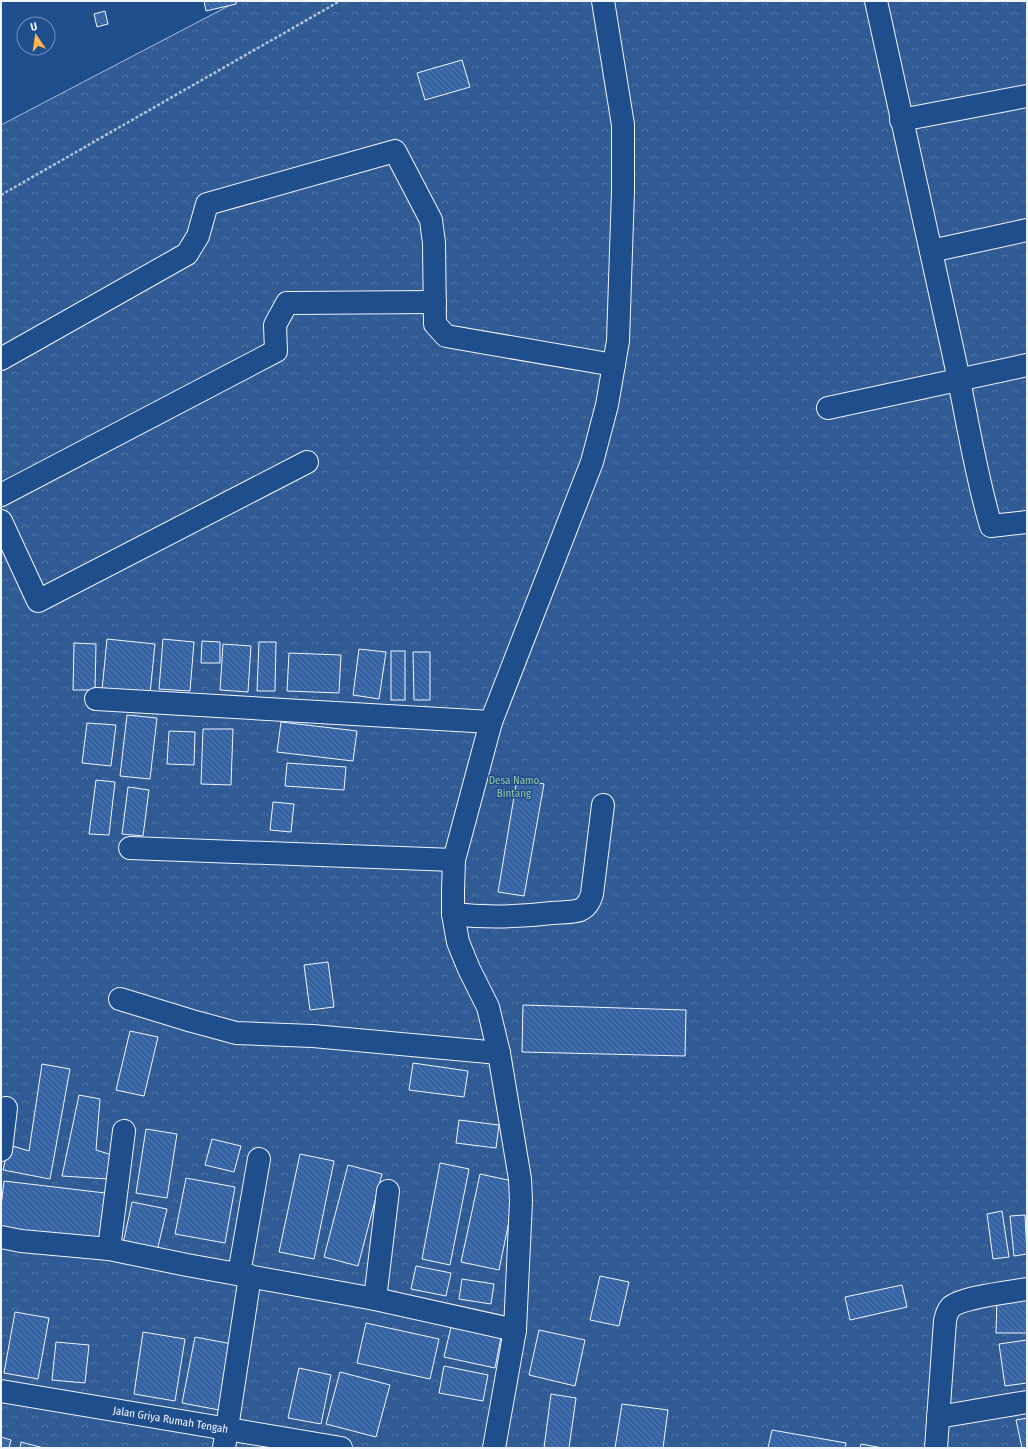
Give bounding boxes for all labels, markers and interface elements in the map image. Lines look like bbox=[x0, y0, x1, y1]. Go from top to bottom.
north arrow bbox=[16, 16, 56, 56]
text: U bbox=[29, 20, 38, 34]
park label: Desa Namo Bintang bbox=[489, 774, 540, 800]
street label: Jalan Griya Rumah Tengah bbox=[112, 1404, 229, 1436]

